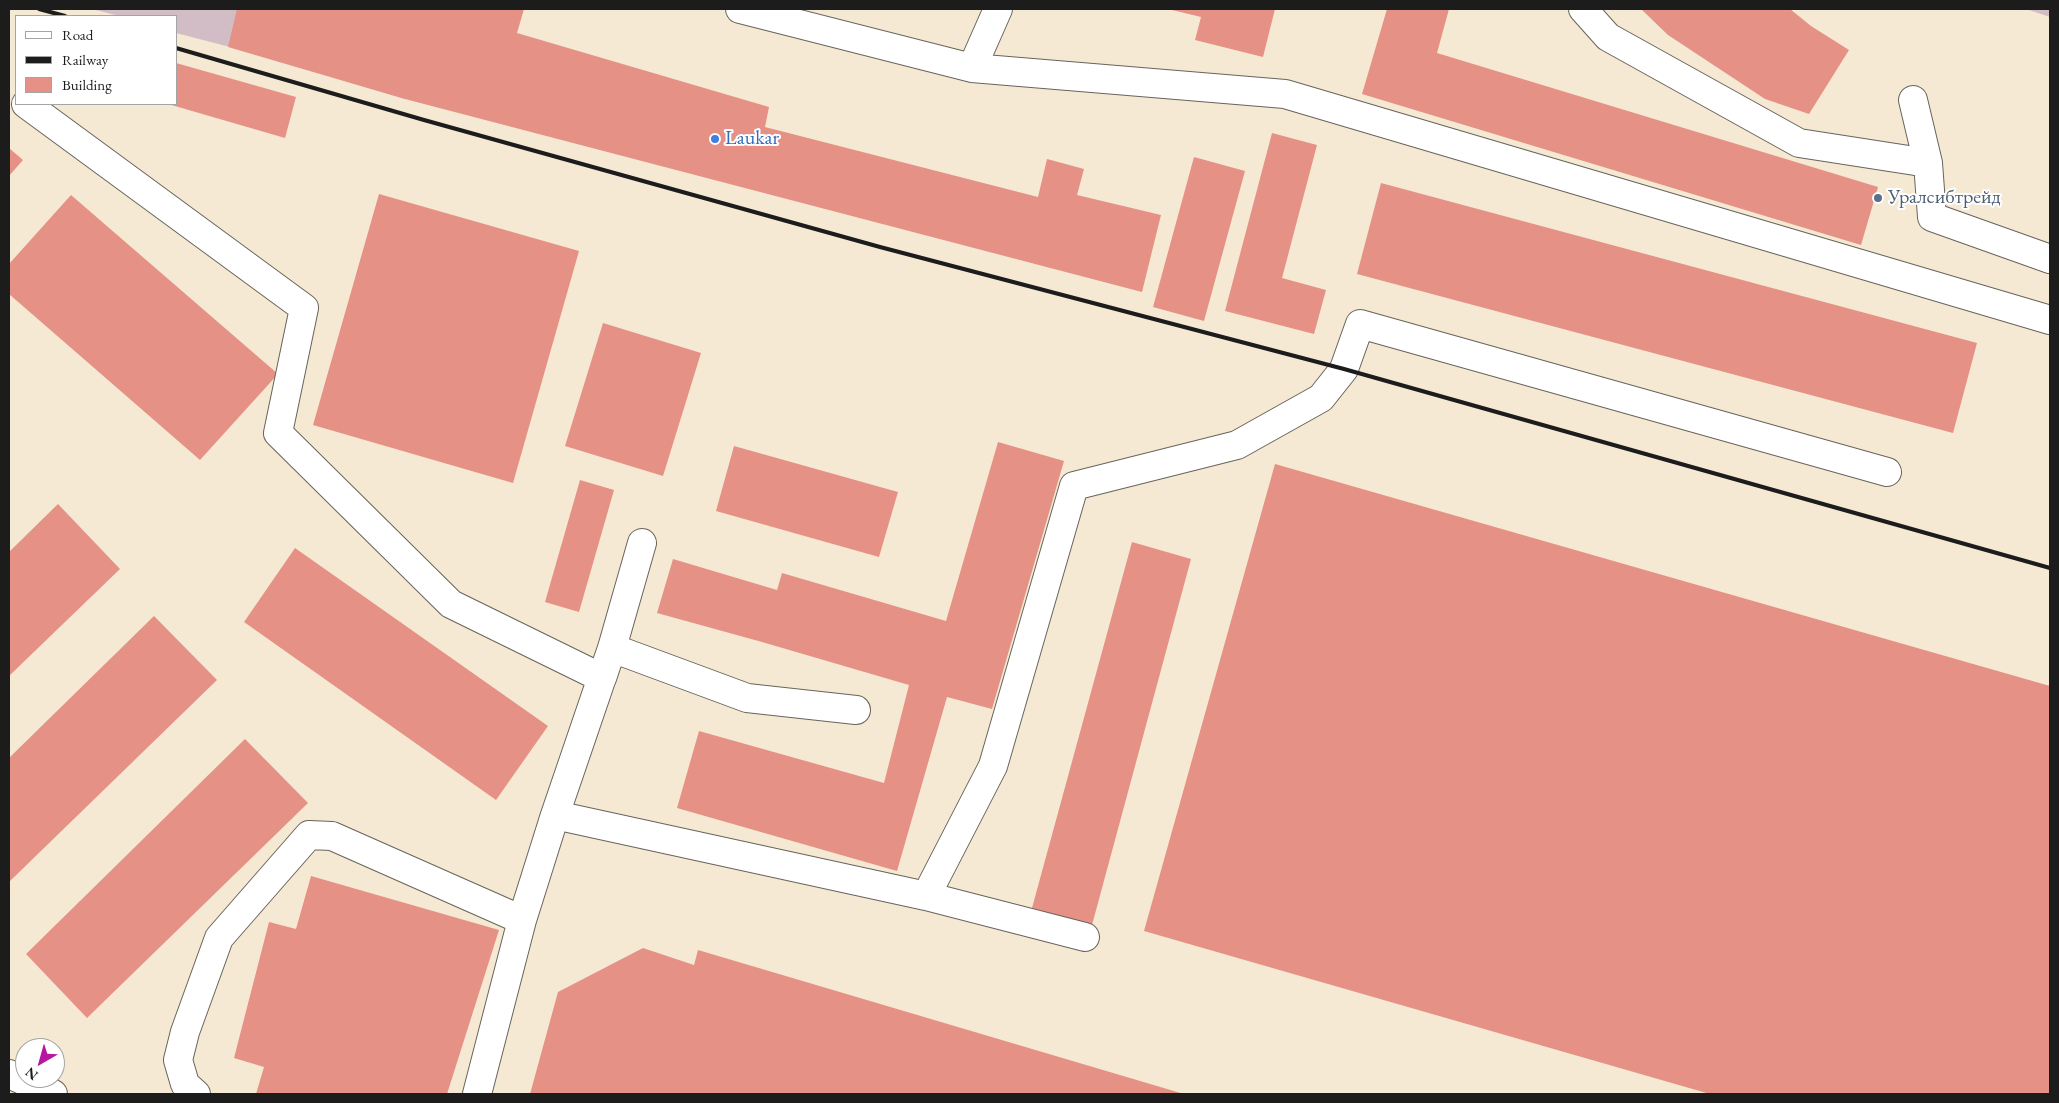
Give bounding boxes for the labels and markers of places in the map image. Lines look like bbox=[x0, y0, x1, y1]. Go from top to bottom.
place label: Laukar bbox=[725, 127, 779, 151]
marker: Laukar bbox=[709, 133, 721, 145]
place label: Уралcибтрейд bbox=[1888, 186, 2001, 210]
marker: Уралcибтрейд bbox=[1872, 192, 1884, 204]

